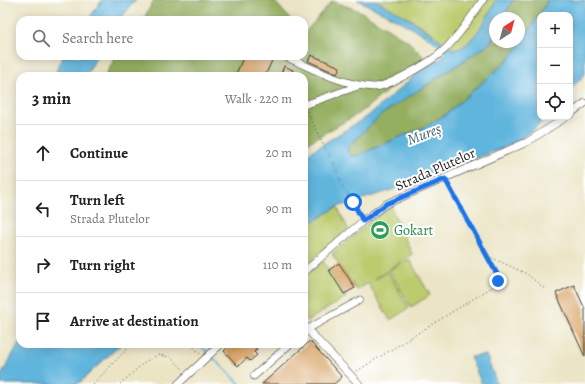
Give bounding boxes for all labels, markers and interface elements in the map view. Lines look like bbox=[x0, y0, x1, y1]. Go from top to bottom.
north arrow bbox=[489, 12, 525, 48]
map controls bbox=[537, 12, 573, 120]
button: + bbox=[537, 12, 573, 48]
search box bbox=[16, 16, 308, 60]
icon: search bbox=[30, 27, 52, 49]
text: Search here bbox=[62, 28, 133, 48]
button: − bbox=[537, 48, 573, 84]
button: locate bbox=[537, 84, 573, 120]
text: 3 min bbox=[32, 87, 71, 110]
text: Walk · 220 m bbox=[225, 90, 292, 107]
water label: Mureș bbox=[404, 118, 444, 150]
icon: ahead bbox=[32, 142, 54, 164]
text: Continue bbox=[70, 143, 128, 163]
street label: Strada Plutelor bbox=[392, 143, 479, 196]
text: 20 m bbox=[266, 144, 292, 161]
text: Turn left bbox=[70, 190, 125, 210]
route start bbox=[344, 193, 362, 211]
icon: left bbox=[32, 198, 54, 220]
text: 90 m bbox=[266, 200, 292, 217]
text: Strada Plutelor bbox=[70, 210, 150, 227]
sports icon: Gokart bbox=[369, 219, 391, 241]
place label: Gokart bbox=[394, 221, 434, 240]
icon: right bbox=[32, 254, 54, 276]
text: Turn right bbox=[70, 255, 135, 275]
text: 110 m bbox=[263, 256, 292, 273]
route end bbox=[489, 272, 507, 290]
icon: arrive bbox=[32, 310, 54, 332]
text: Arrive at destination bbox=[70, 311, 199, 331]

